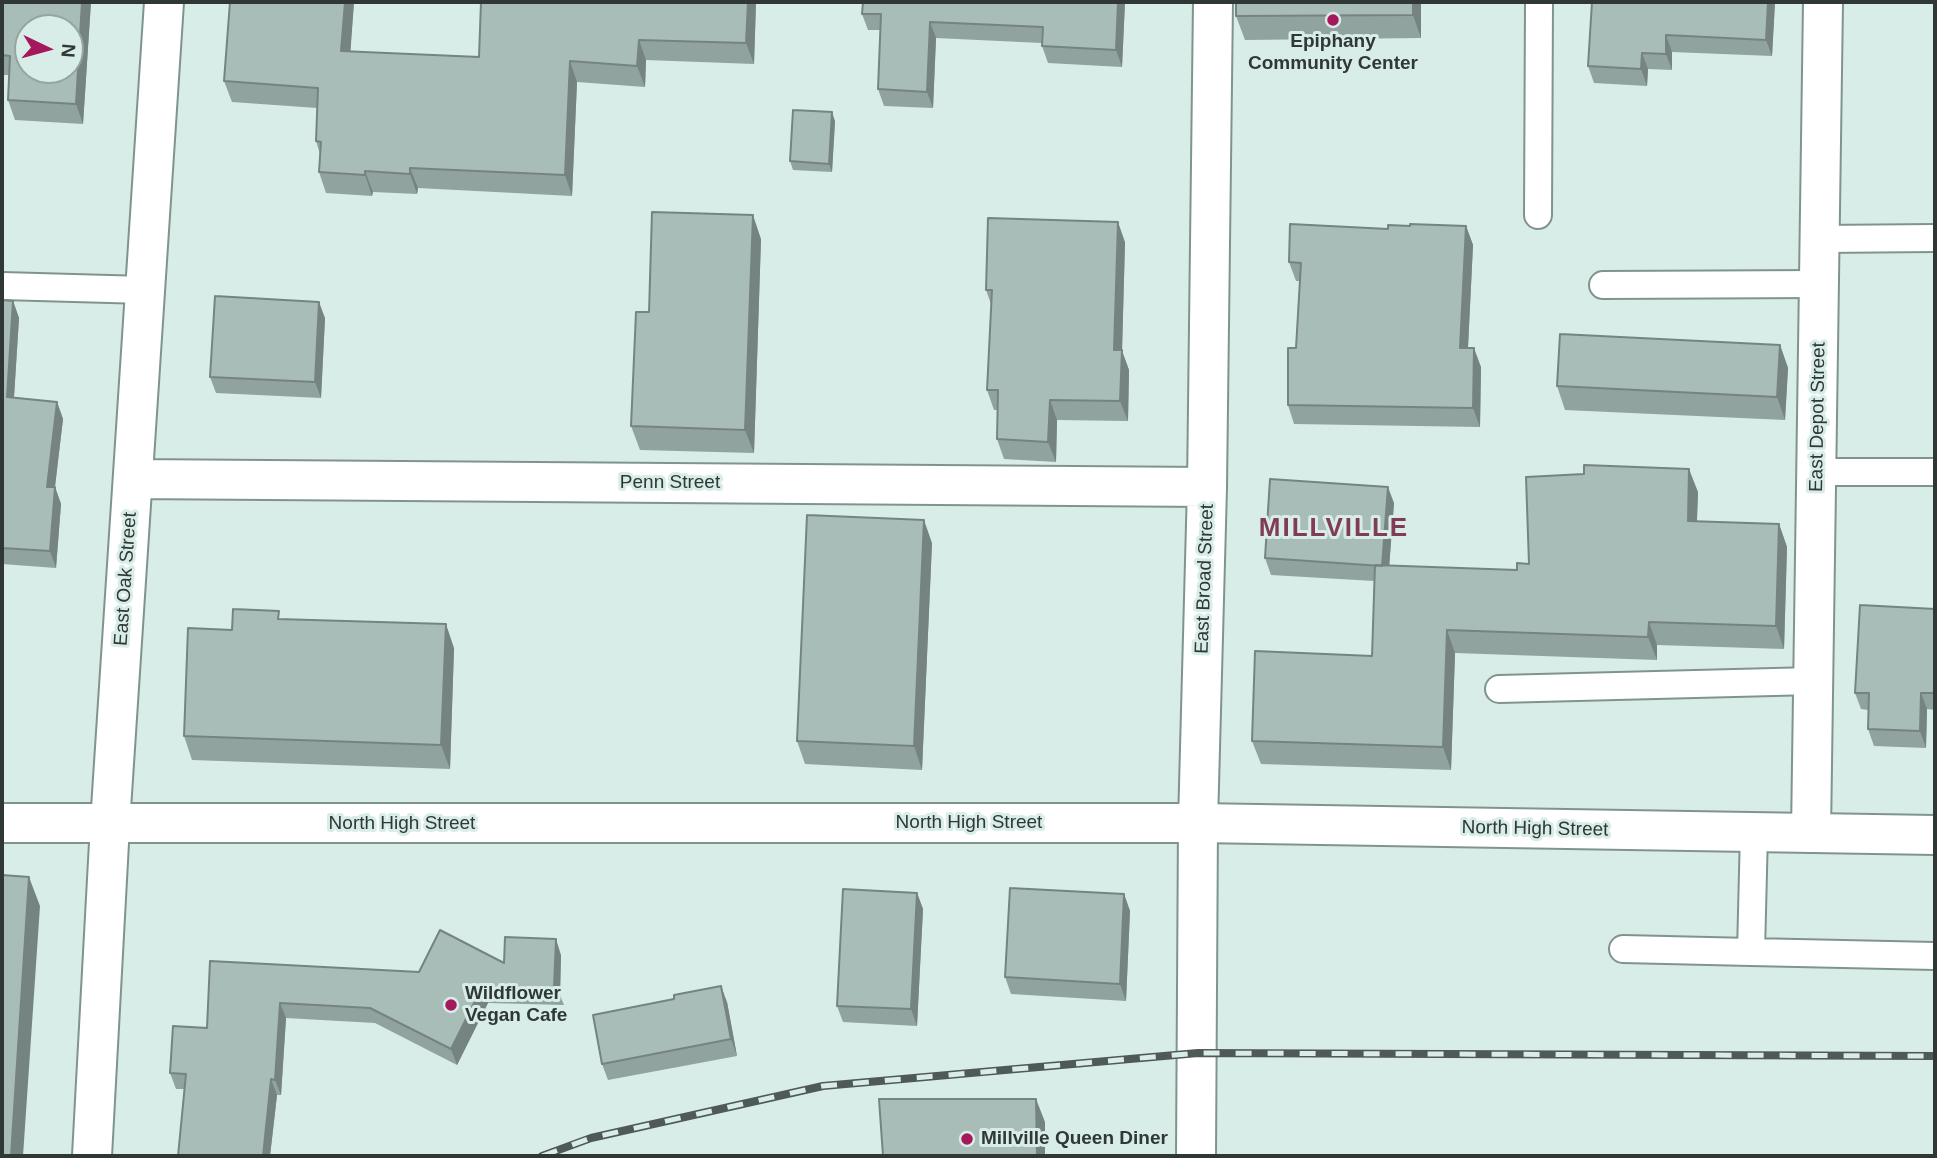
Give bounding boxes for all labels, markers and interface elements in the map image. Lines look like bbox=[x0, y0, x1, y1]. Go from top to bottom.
marker: Epiphany Community Center bbox=[1325, 12, 1341, 28]
north arrow bbox=[14, 14, 84, 84]
place label: Epiphany Community Center bbox=[1248, 31, 1418, 75]
text: N bbox=[57, 43, 79, 58]
street label: East Depot Street bbox=[1805, 342, 1831, 492]
street label: Penn Street bbox=[620, 472, 720, 494]
street label: East Broad Street bbox=[1191, 504, 1219, 654]
street label: East Oak Street bbox=[110, 511, 142, 647]
district label: MILLVILLE bbox=[1260, 513, 1408, 545]
street label: North High Street bbox=[896, 812, 1042, 834]
street label: North High Street bbox=[329, 813, 475, 835]
street label: North High Street bbox=[1461, 816, 1609, 842]
place label: Wildflower Vegan Cafe bbox=[465, 983, 567, 1027]
marker: Wildflower Vegan Cafe bbox=[443, 997, 459, 1013]
place label: Millville Queen Diner bbox=[981, 1128, 1168, 1150]
marker: Millville Queen Diner bbox=[959, 1131, 975, 1147]

